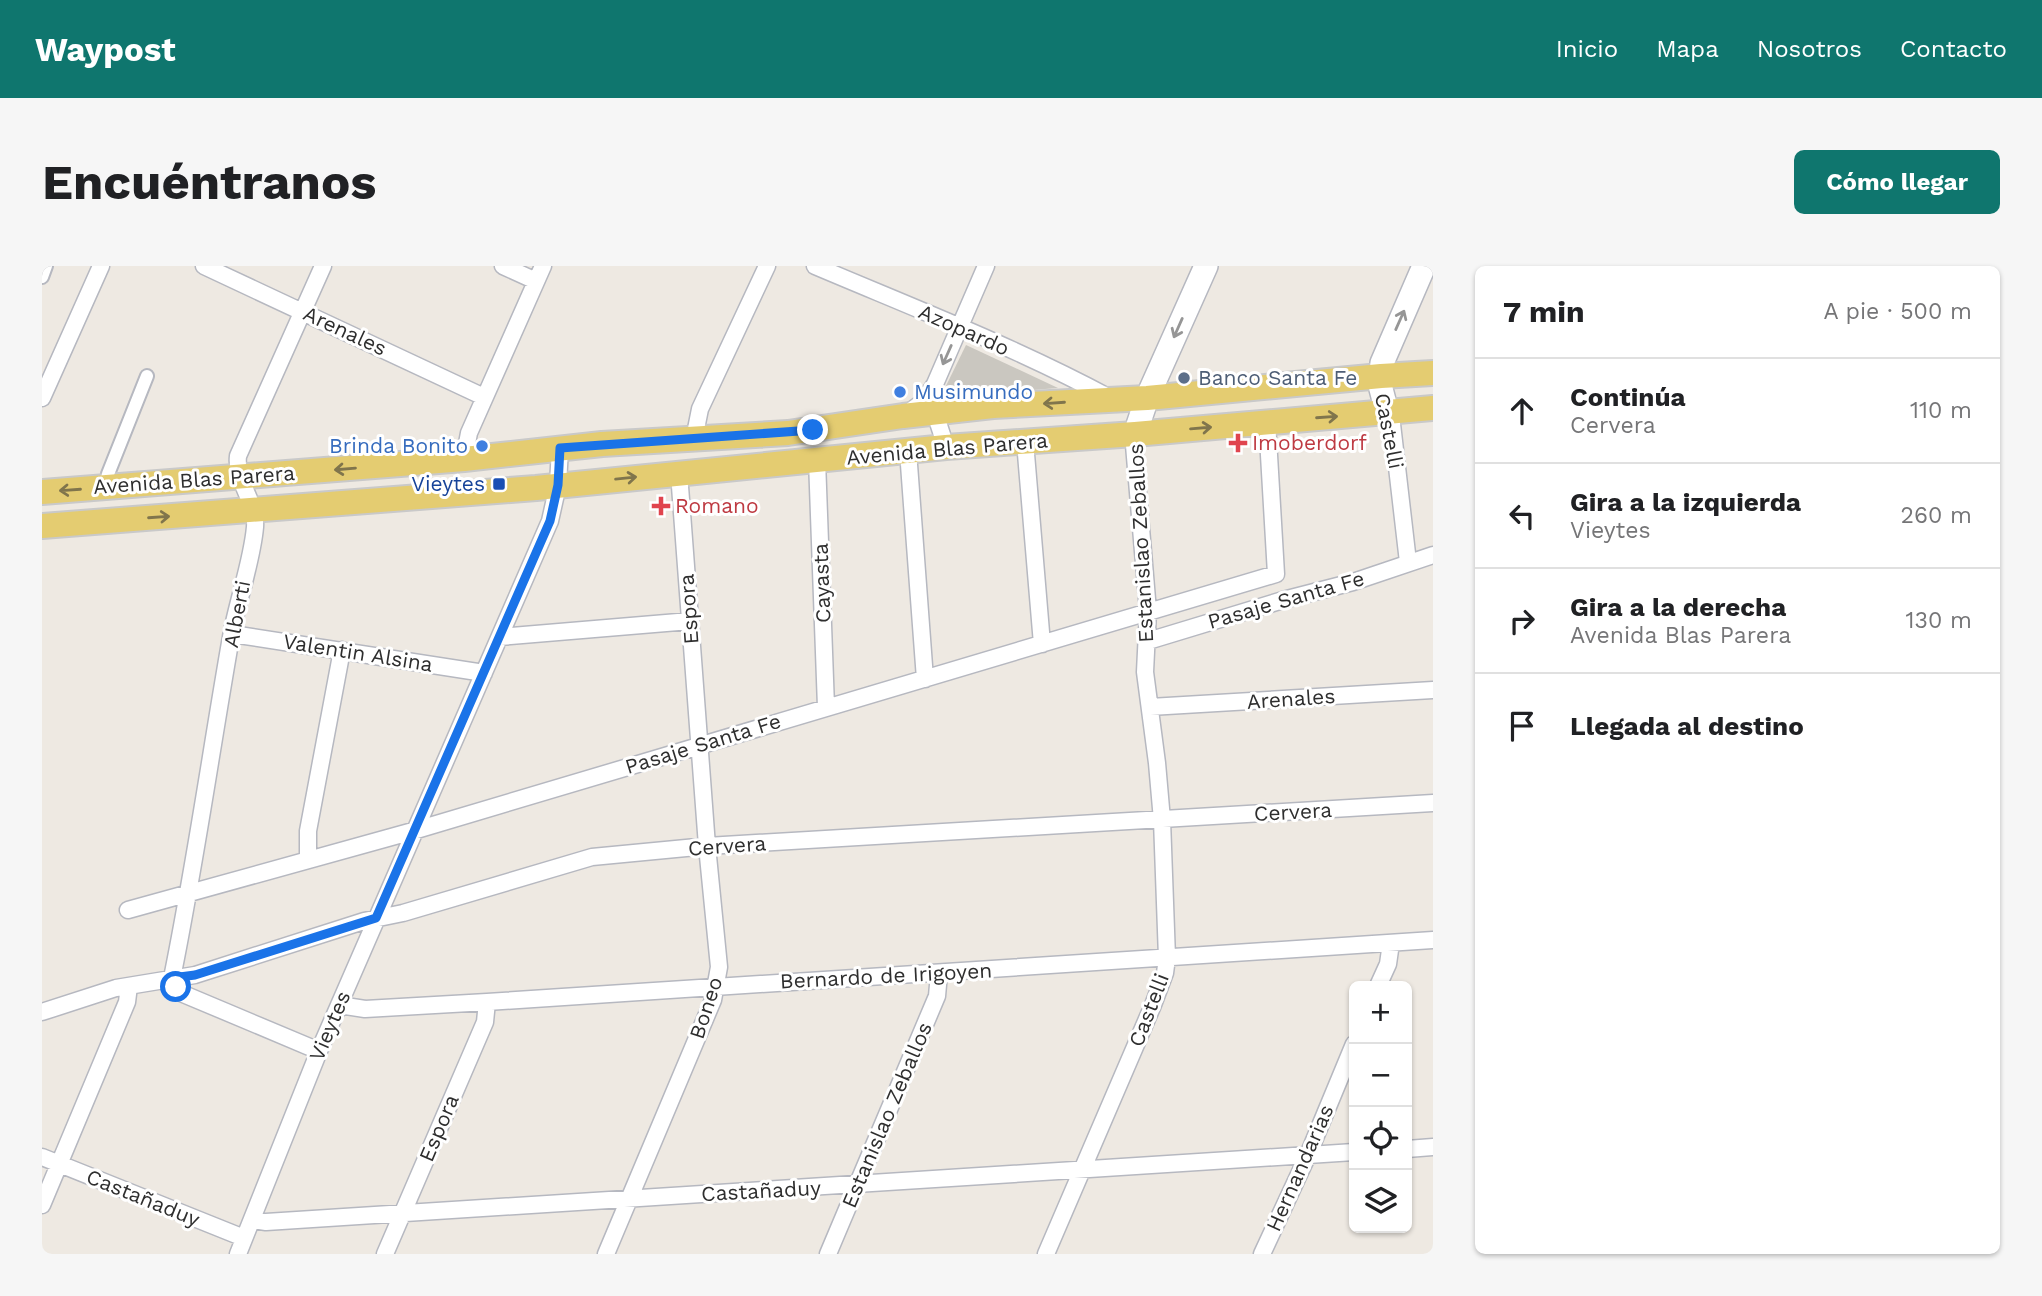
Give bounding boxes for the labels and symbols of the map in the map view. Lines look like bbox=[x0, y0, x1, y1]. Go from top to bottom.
street label: Azopardo bbox=[915, 298, 1013, 361]
street label: Arenales bbox=[300, 300, 391, 361]
one-way arrow bbox=[1394, 310, 1407, 331]
one-way arrow bbox=[1171, 317, 1184, 338]
one-way arrow bbox=[940, 344, 953, 366]
place label: Banco Santa Fe bbox=[1198, 365, 1357, 390]
marker: Banco Santa Fe bbox=[1176, 370, 1192, 386]
place label: Musimundo bbox=[914, 379, 1033, 404]
marker: Musimundo bbox=[892, 384, 908, 400]
street label: Castelli bbox=[1370, 391, 1409, 471]
one-way arrow bbox=[1043, 396, 1066, 409]
one-way arrow bbox=[1315, 410, 1337, 423]
route end bbox=[797, 414, 828, 445]
one-way arrow bbox=[1189, 421, 1212, 434]
street label: Avenida Blas Parera bbox=[845, 427, 1049, 470]
place label: Imoberdorf bbox=[1252, 430, 1367, 455]
place label: Brinda Bonito bbox=[329, 433, 468, 458]
marker: Imoberdorf bbox=[1230, 435, 1246, 451]
marker: Brinda Bonito bbox=[474, 438, 490, 454]
street label: Estanislao Zeballos bbox=[1123, 443, 1158, 643]
street label: Avenida Blas Parera bbox=[92, 460, 296, 499]
one-way arrow bbox=[335, 463, 357, 476]
place label: Vieytes bbox=[411, 471, 485, 496]
one-way arrow bbox=[614, 472, 636, 485]
marker: Vieytes bbox=[491, 476, 507, 492]
one-way arrow bbox=[59, 484, 82, 497]
place label: Romano bbox=[675, 493, 759, 518]
marker: Romano bbox=[653, 498, 669, 514]
one-way arrow bbox=[147, 510, 170, 523]
street label: Cayasta bbox=[808, 543, 835, 623]
street label: Pasaje Santa Fe bbox=[1205, 565, 1367, 634]
street label: Espora bbox=[674, 573, 703, 645]
street label: Alberti bbox=[218, 578, 255, 650]
street label: Valentin Alsina bbox=[281, 628, 435, 677]
street label: Arenales bbox=[1246, 683, 1336, 714]
street label: Pasaje Santa Fe bbox=[622, 708, 784, 779]
street label: Cervera bbox=[1253, 797, 1333, 826]
street label: Cervera bbox=[687, 830, 767, 861]
street label: Bernardo de Irigoyen bbox=[779, 957, 993, 994]
street label: Castelli bbox=[1123, 970, 1174, 1050]
route start bbox=[160, 971, 191, 1002]
street label: Boneo bbox=[684, 974, 727, 1042]
street label: Vieytes bbox=[304, 987, 355, 1065]
street label: Estanislao Zeballos bbox=[836, 1018, 937, 1211]
street label: Espora bbox=[413, 1090, 464, 1165]
street label: Hernandarias bbox=[1260, 1101, 1339, 1235]
street label: Castañaduy bbox=[83, 1163, 204, 1232]
street label: Castañaduy bbox=[700, 1175, 822, 1206]

